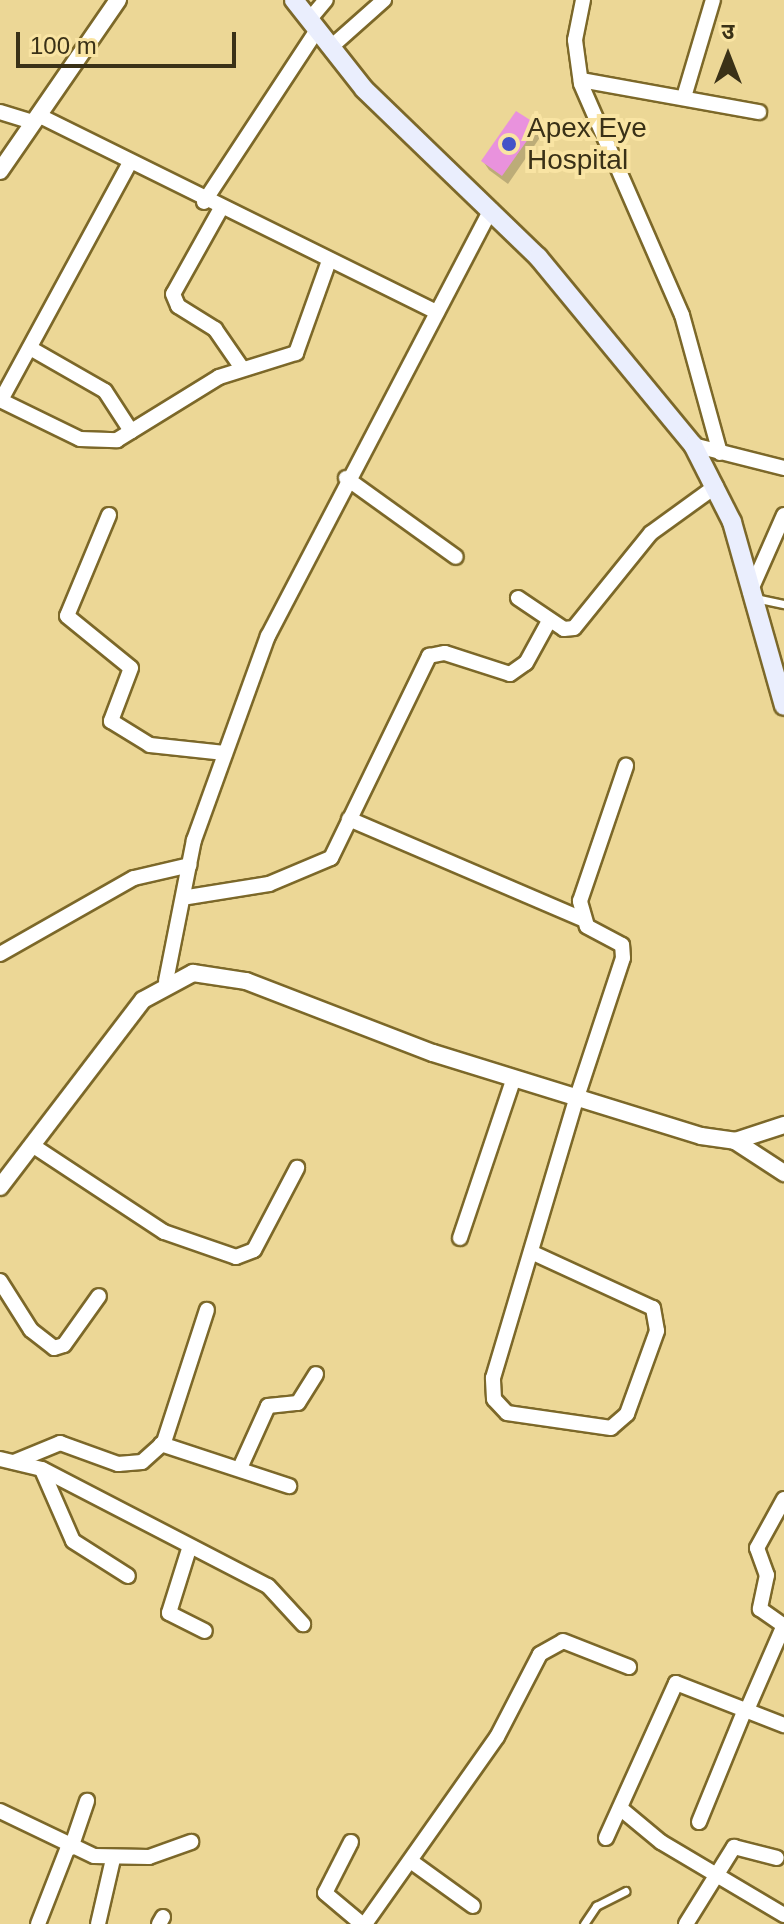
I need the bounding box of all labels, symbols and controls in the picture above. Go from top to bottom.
scale bar [20,16,240,66]
north arrow [688,16,768,96]
text: उ [722,19,734,44]
text: 100 m [30,32,97,59]
place label: Apex Eye Hospital [527,111,647,177]
marker: Apex Eye Hospital [498,133,520,155]

